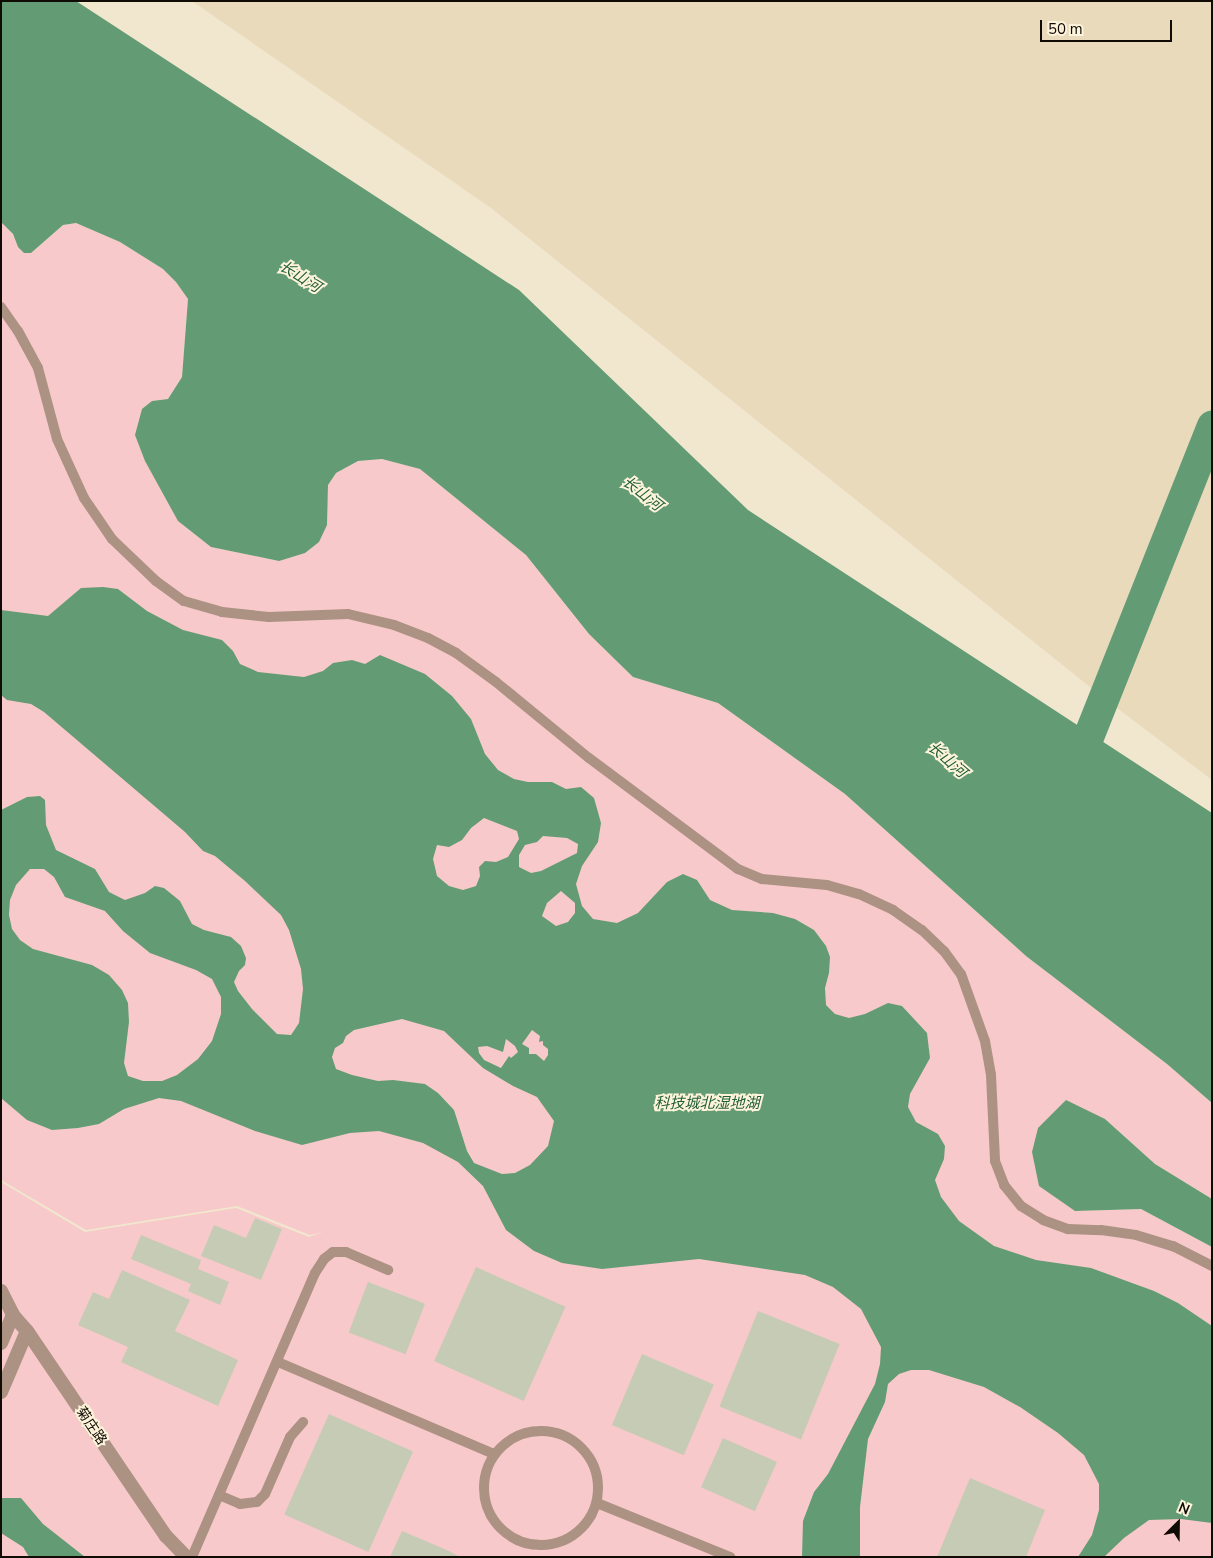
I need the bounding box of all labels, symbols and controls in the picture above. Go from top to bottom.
scale bar [1043,10,1176,42]
text: 50 m [1048,19,1083,39]
water label: 长山河 [276,257,324,297]
water label: 长山河 [619,473,665,515]
water label: 长山河 [924,738,970,782]
water label: 科技城北湿地湖 [655,1095,759,1113]
street label: 菊庄路 [72,1404,110,1448]
north arrow [1153,1498,1203,1548]
text: N [1176,1498,1193,1520]

